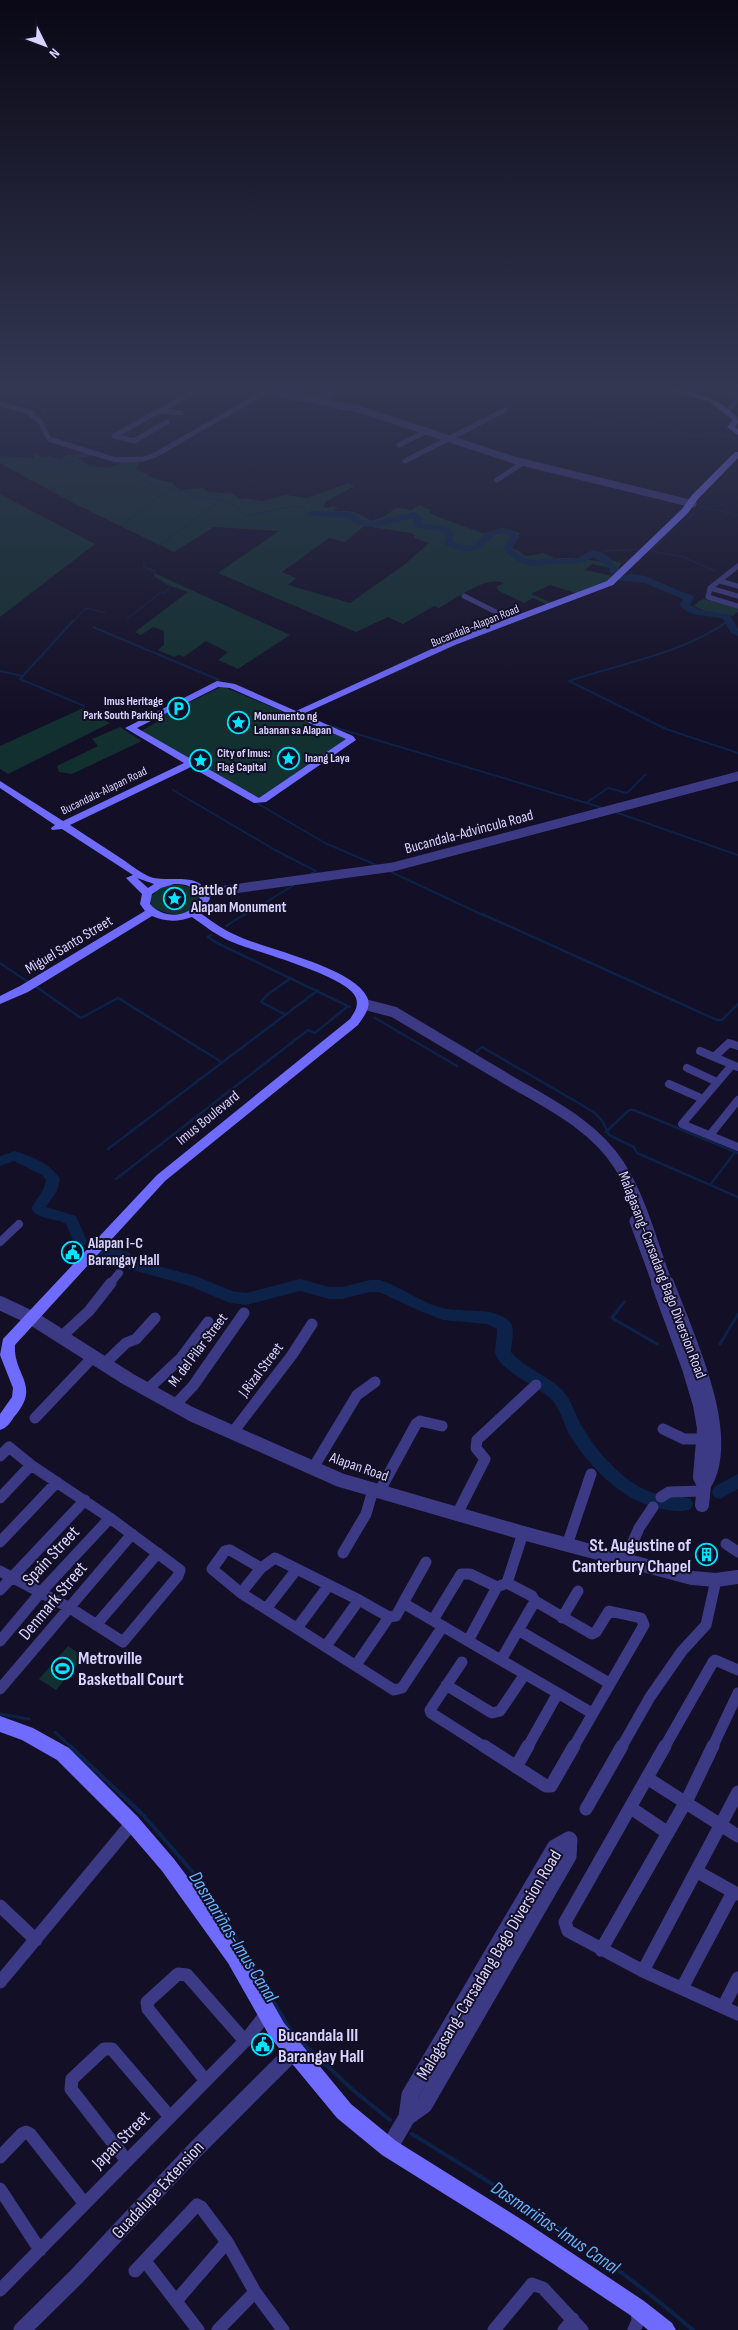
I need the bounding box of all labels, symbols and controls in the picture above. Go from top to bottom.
north arrow [20,20,70,70]
text: N [45,45,63,62]
street label: Bucandala-Alapan Road [429,601,521,651]
place label: Imus Heritage Park South Parking [83,694,163,723]
parking icon: Imus Heritage Park South Parking [167,696,191,720]
place label: Monumento ng Labanan sa Alapan [254,709,331,738]
place icon: Monumento ng Labanan sa Alapan [226,711,250,735]
place label: City of Imus: Flag Capital [217,746,271,775]
place icon: Inang Laya [277,746,301,770]
place icon: City of Imus: Flag Capital [189,748,213,772]
place label: Inang Laya [305,751,350,766]
street label: Bucandala-Alapan Road [58,764,150,818]
street label: Bucandala-Advincula Road [403,806,535,858]
place label: Battle of Alapan Monument [190,881,286,917]
place icon: Battle of Alapan Monument [163,887,187,911]
street label: Miguel Santo Street [22,911,117,979]
street label: Imus Boulevard [172,1087,244,1149]
street label: Malagasang-Carsadang Bago Diversion Road [614,1169,710,1381]
place label: Alapan I-C Barangay Hall [87,1234,160,1270]
public building icon: Alapan I-C Barangay Hall [60,1240,84,1264]
street label: M. del Pilar Street [164,1309,232,1391]
street label: J.Rizal Street [234,1339,288,1402]
street label: Alapan Road [326,1448,391,1486]
street label: Spain Street [18,1521,84,1590]
place label: St. Augustine of Canterbury Chapel [572,1535,691,1577]
building icon: St. Augustine of Canterbury Chapel [695,1543,719,1567]
street label: Denmark Street [14,1557,92,1644]
place label: Metroville Basketball Court [78,1648,184,1690]
sports icon: Metroville Basketball Court [50,1656,74,1680]
street label: Malagasang-Carsadang Bago Diversion Road [412,1846,566,2084]
water label: Dasmariñas-Imus Canal [184,1867,283,2007]
place label: Bucandala III Barangay Hall [278,2025,364,2067]
public building icon: Bucandala III Barangay Hall [250,2033,274,2057]
street label: Japan Street [87,2106,155,2174]
street label: Guadalupe Extension [107,2137,209,2243]
water label: Dasmariñas-Imus Canal [486,2177,624,2280]

